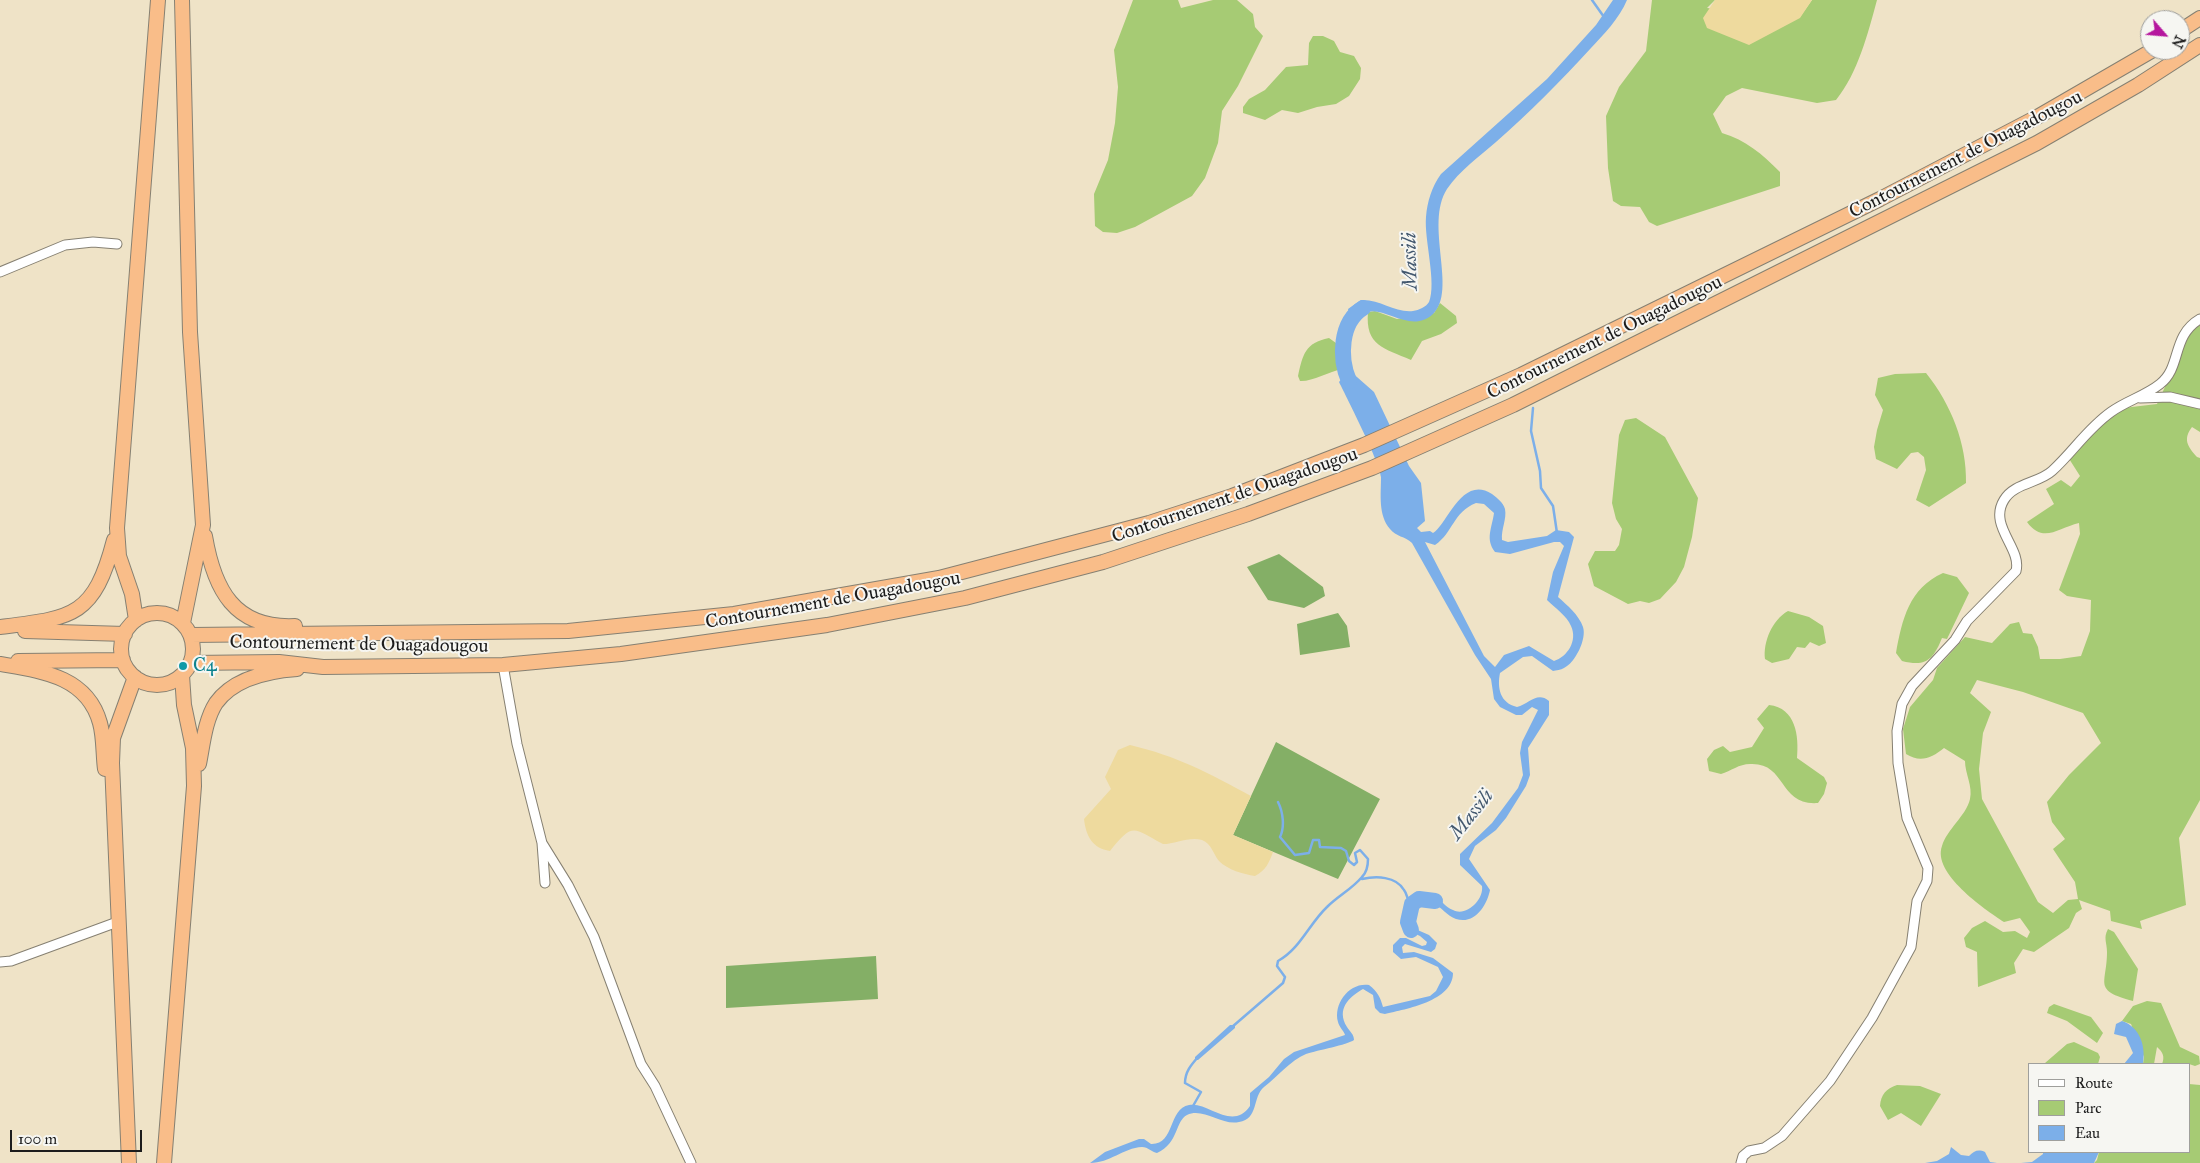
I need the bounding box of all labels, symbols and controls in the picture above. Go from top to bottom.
north arrow [2140,10,2190,60]
text: N [2168,32,2188,51]
street label: Contournement de Ouagadougou [1846,86,2086,224]
water label: Massili [1398,232,1424,290]
street label: Contournement de Ouagadougou [1484,271,1726,405]
street label: Contournement de Ouagadougou [1109,443,1361,549]
street label: Contournement de Ouagadougou [704,567,962,635]
street label: Contournement de Ouagadougou [229,631,489,659]
place label: C4 [193,655,217,677]
marker: C4 [177,660,189,672]
water label: Massili [1445,785,1499,845]
legend [2028,1063,2190,1153]
text: Route [2075,1074,2113,1092]
text: Parc [2075,1099,2102,1117]
scale bar [12,1120,145,1152]
text: Eau [2075,1124,2100,1142]
text: 100 m [18,1130,57,1148]

